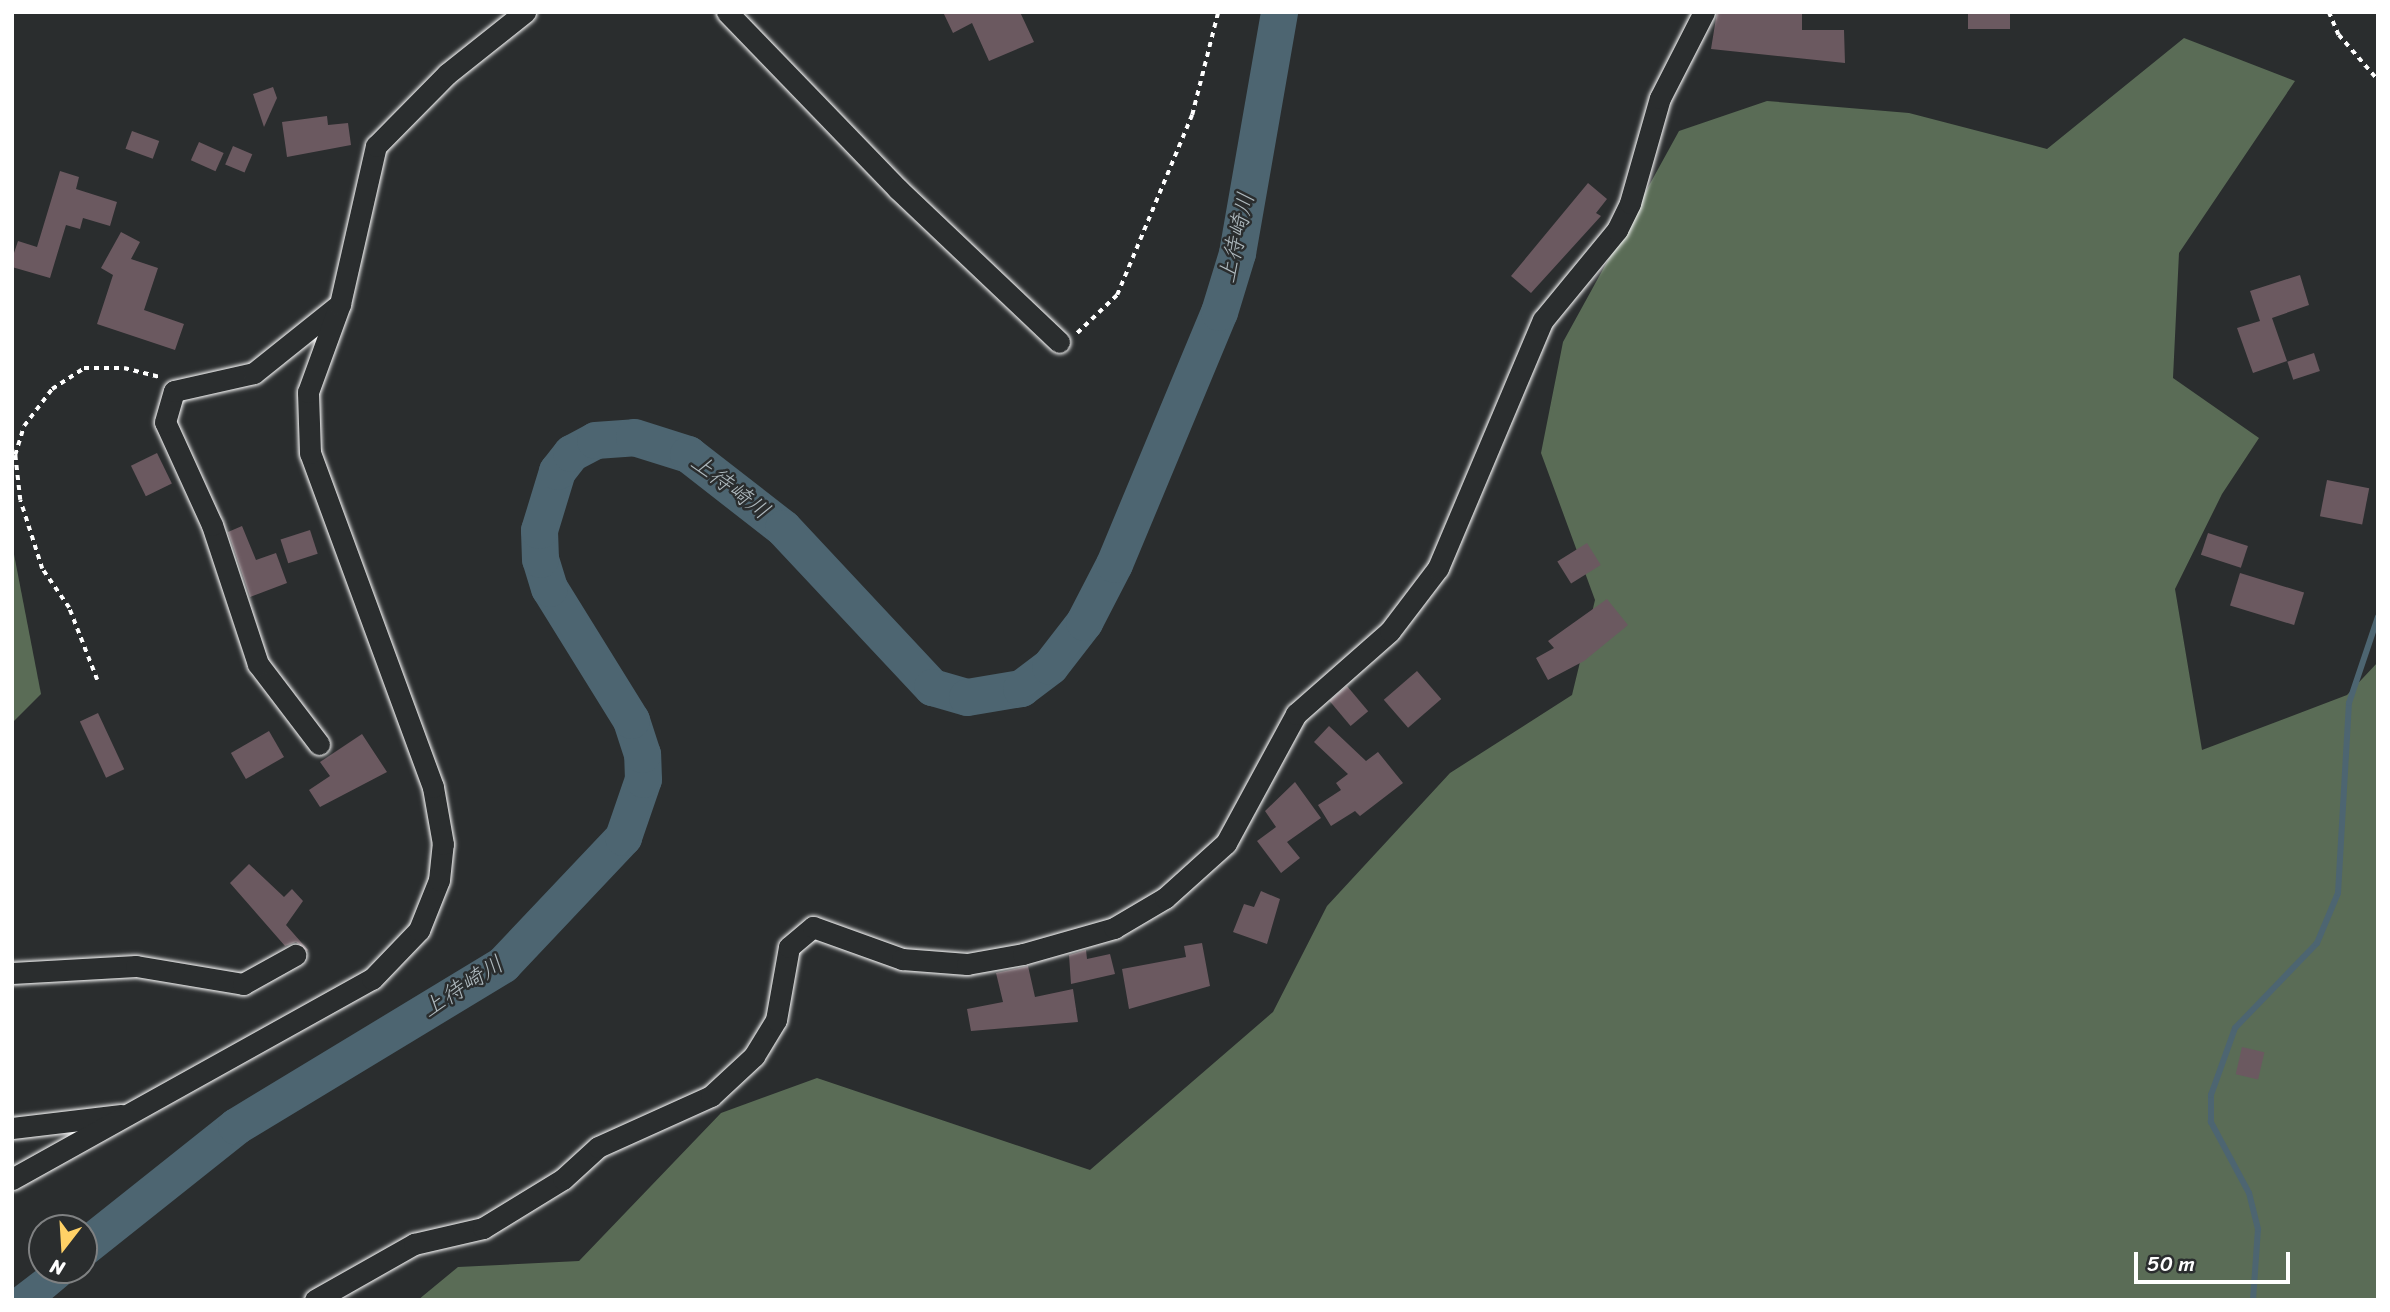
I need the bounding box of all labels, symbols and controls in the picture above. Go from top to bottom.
water label: 上待崎川 [1213,190,1261,286]
water label: 上待崎川 [685,448,775,526]
water label: 上待崎川 [417,950,509,1024]
north arrow [28,1214,98,1284]
scale bar [2138,1238,2294,1282]
text: 50 m [2147,1245,2195,1283]
text: N [46,1250,68,1285]

